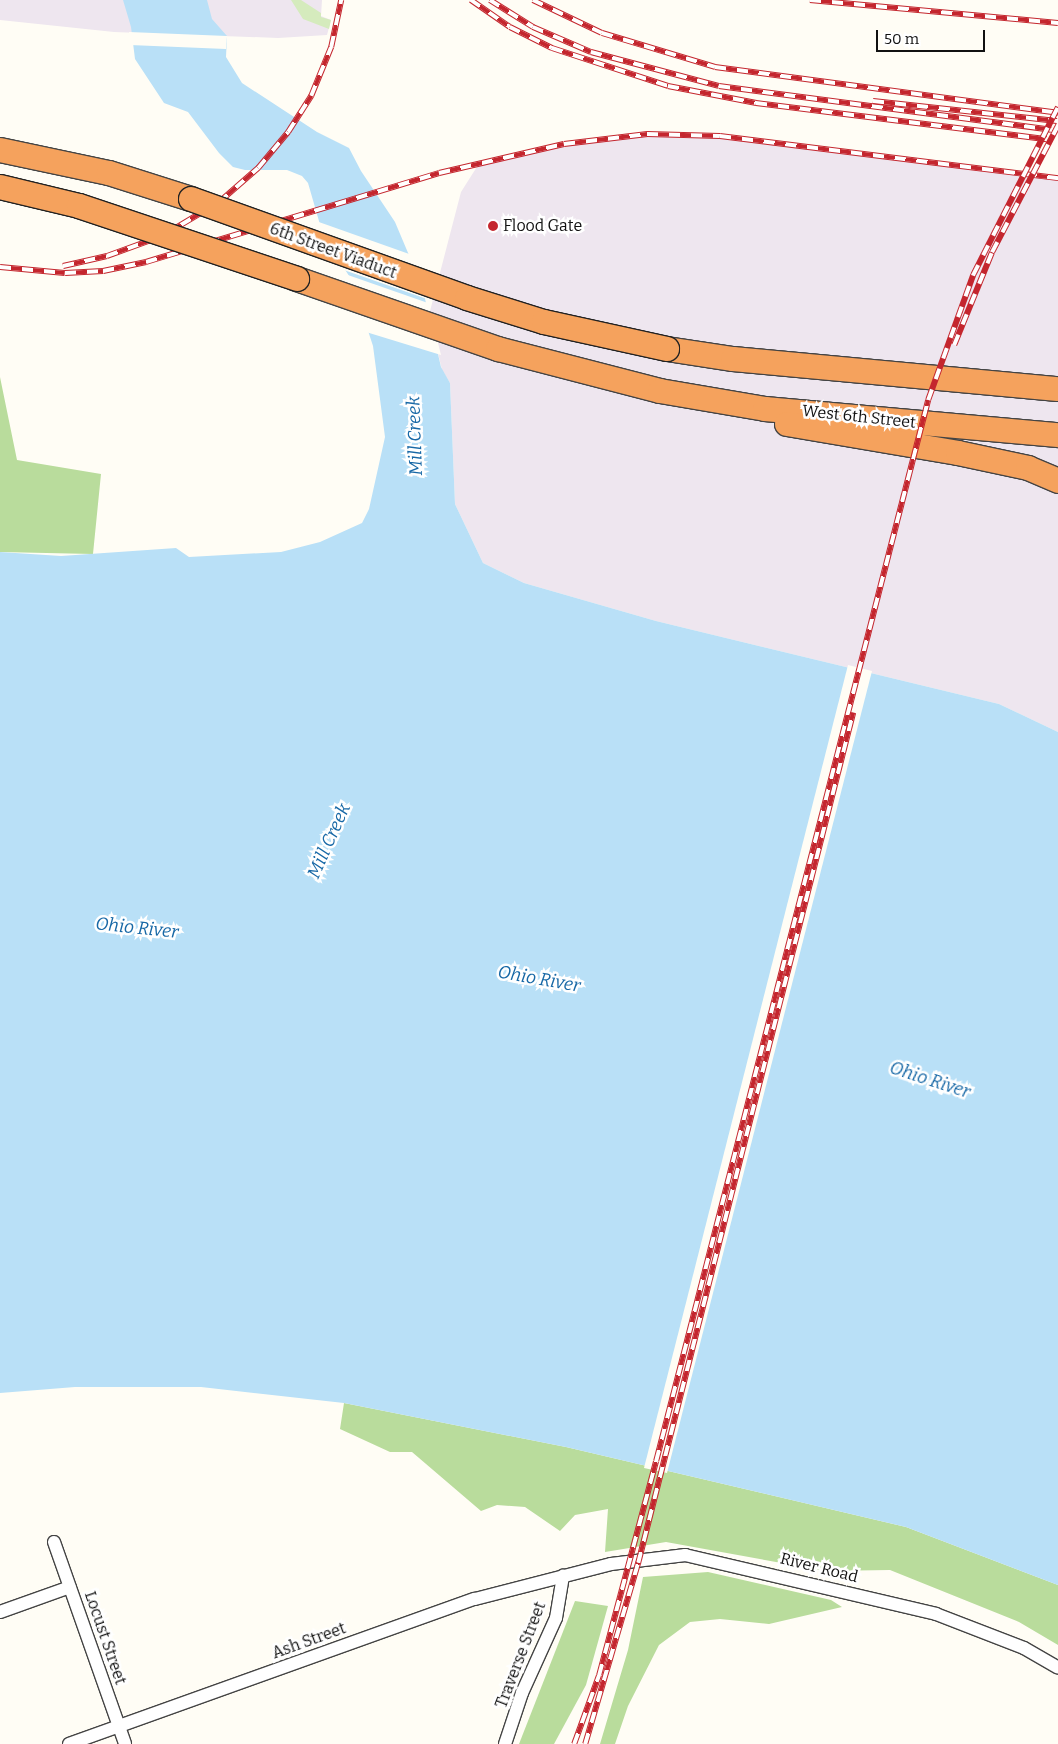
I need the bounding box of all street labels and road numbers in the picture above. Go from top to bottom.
street label: 6th Street Viaduct [267,219,399,283]
street label: West 6th Street [801,401,917,433]
street label: River Road [778,1549,860,1587]
street label: Locust Street [80,1589,130,1687]
street label: Traverse Street [492,1599,550,1711]
street label: Ash Street [270,1619,348,1663]

